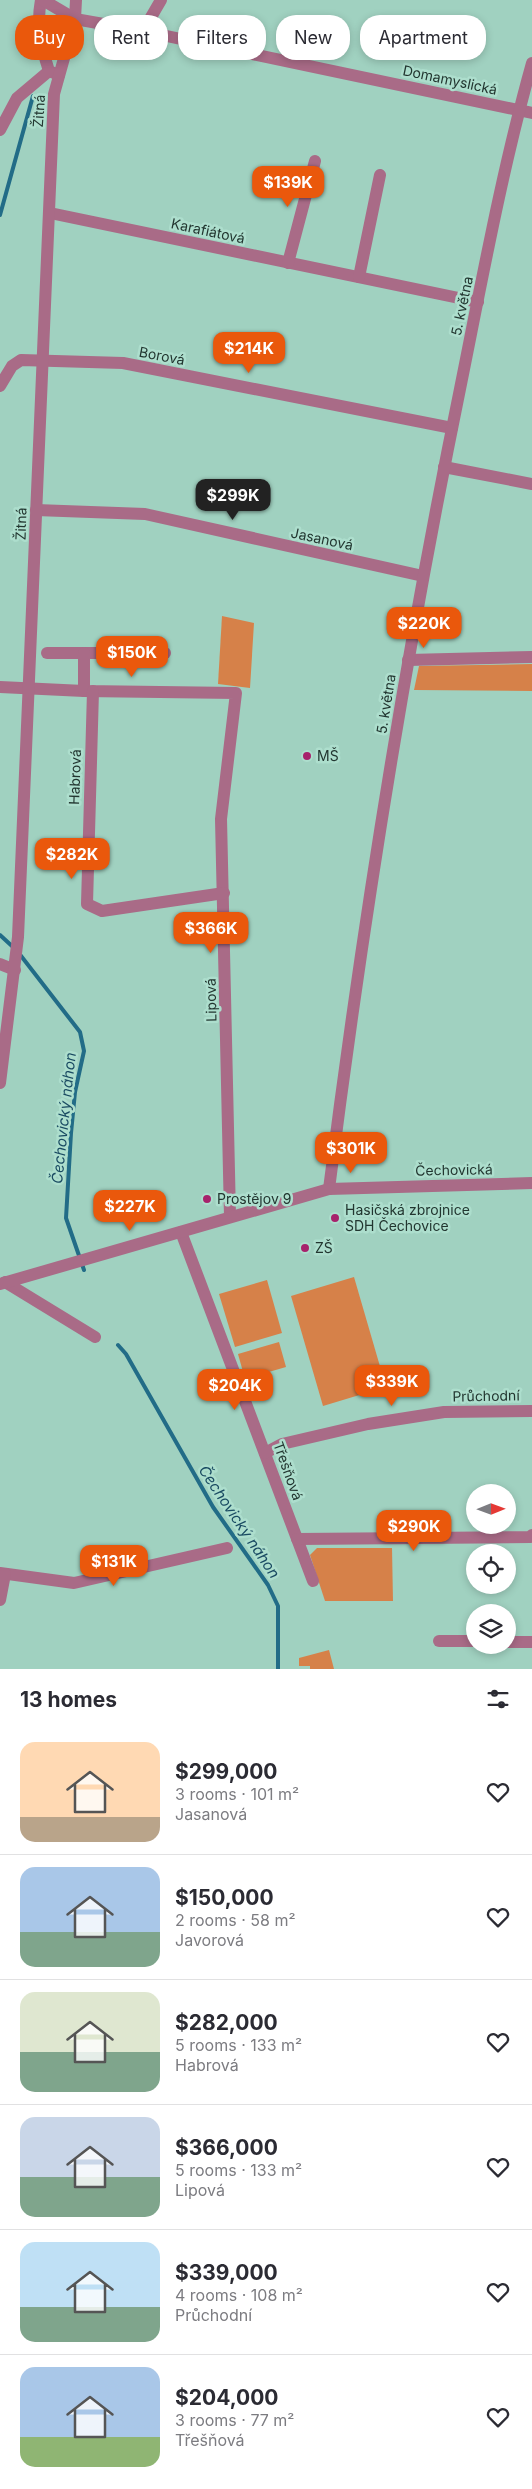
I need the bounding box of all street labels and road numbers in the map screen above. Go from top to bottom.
street label: Domamyslická [401,61,499,98]
street label: Žitná [29,94,48,128]
street label: Karafiátová [170,214,247,247]
street label: 5. května [447,275,476,337]
street label: Borová [138,343,186,368]
street label: Žitná [11,507,30,541]
street label: Jasanová [289,524,355,553]
street label: 5. května [372,673,399,735]
street label: Habrová [65,749,84,805]
street label: Lipová [202,978,219,1022]
street label: Čechovická [415,1160,493,1179]
street label: Průchodní [452,1386,520,1405]
street label: Třešňová [270,1439,307,1502]

